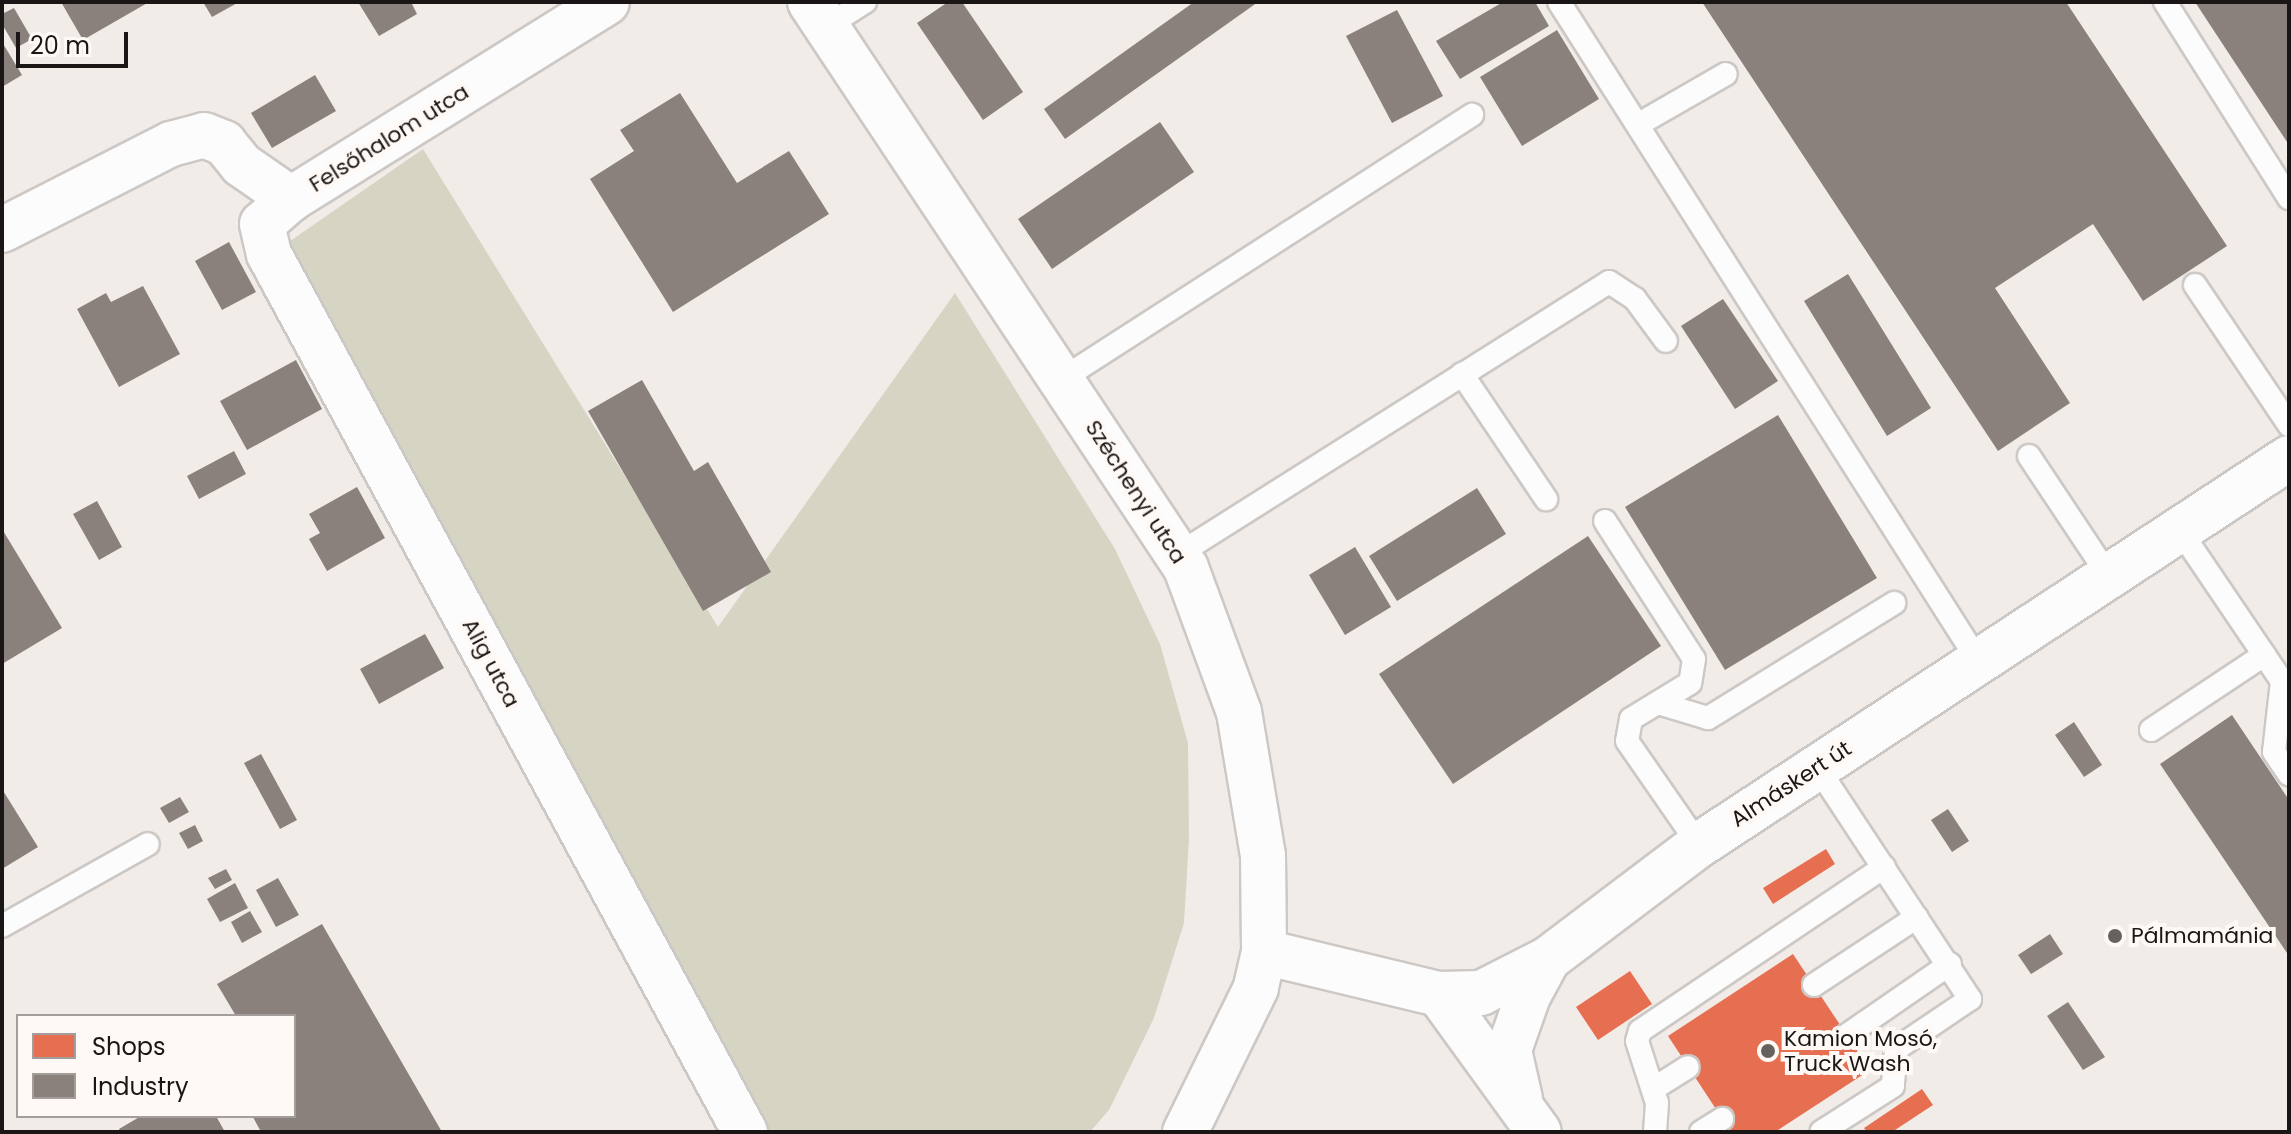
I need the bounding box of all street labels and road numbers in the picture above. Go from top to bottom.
street label: Felsőhalom utca [304,78,474,198]
street label: Széchenyi utca [1080,415,1192,569]
street label: Alig utca [457,614,525,712]
street label: Almáskert út [1726,735,1856,833]

